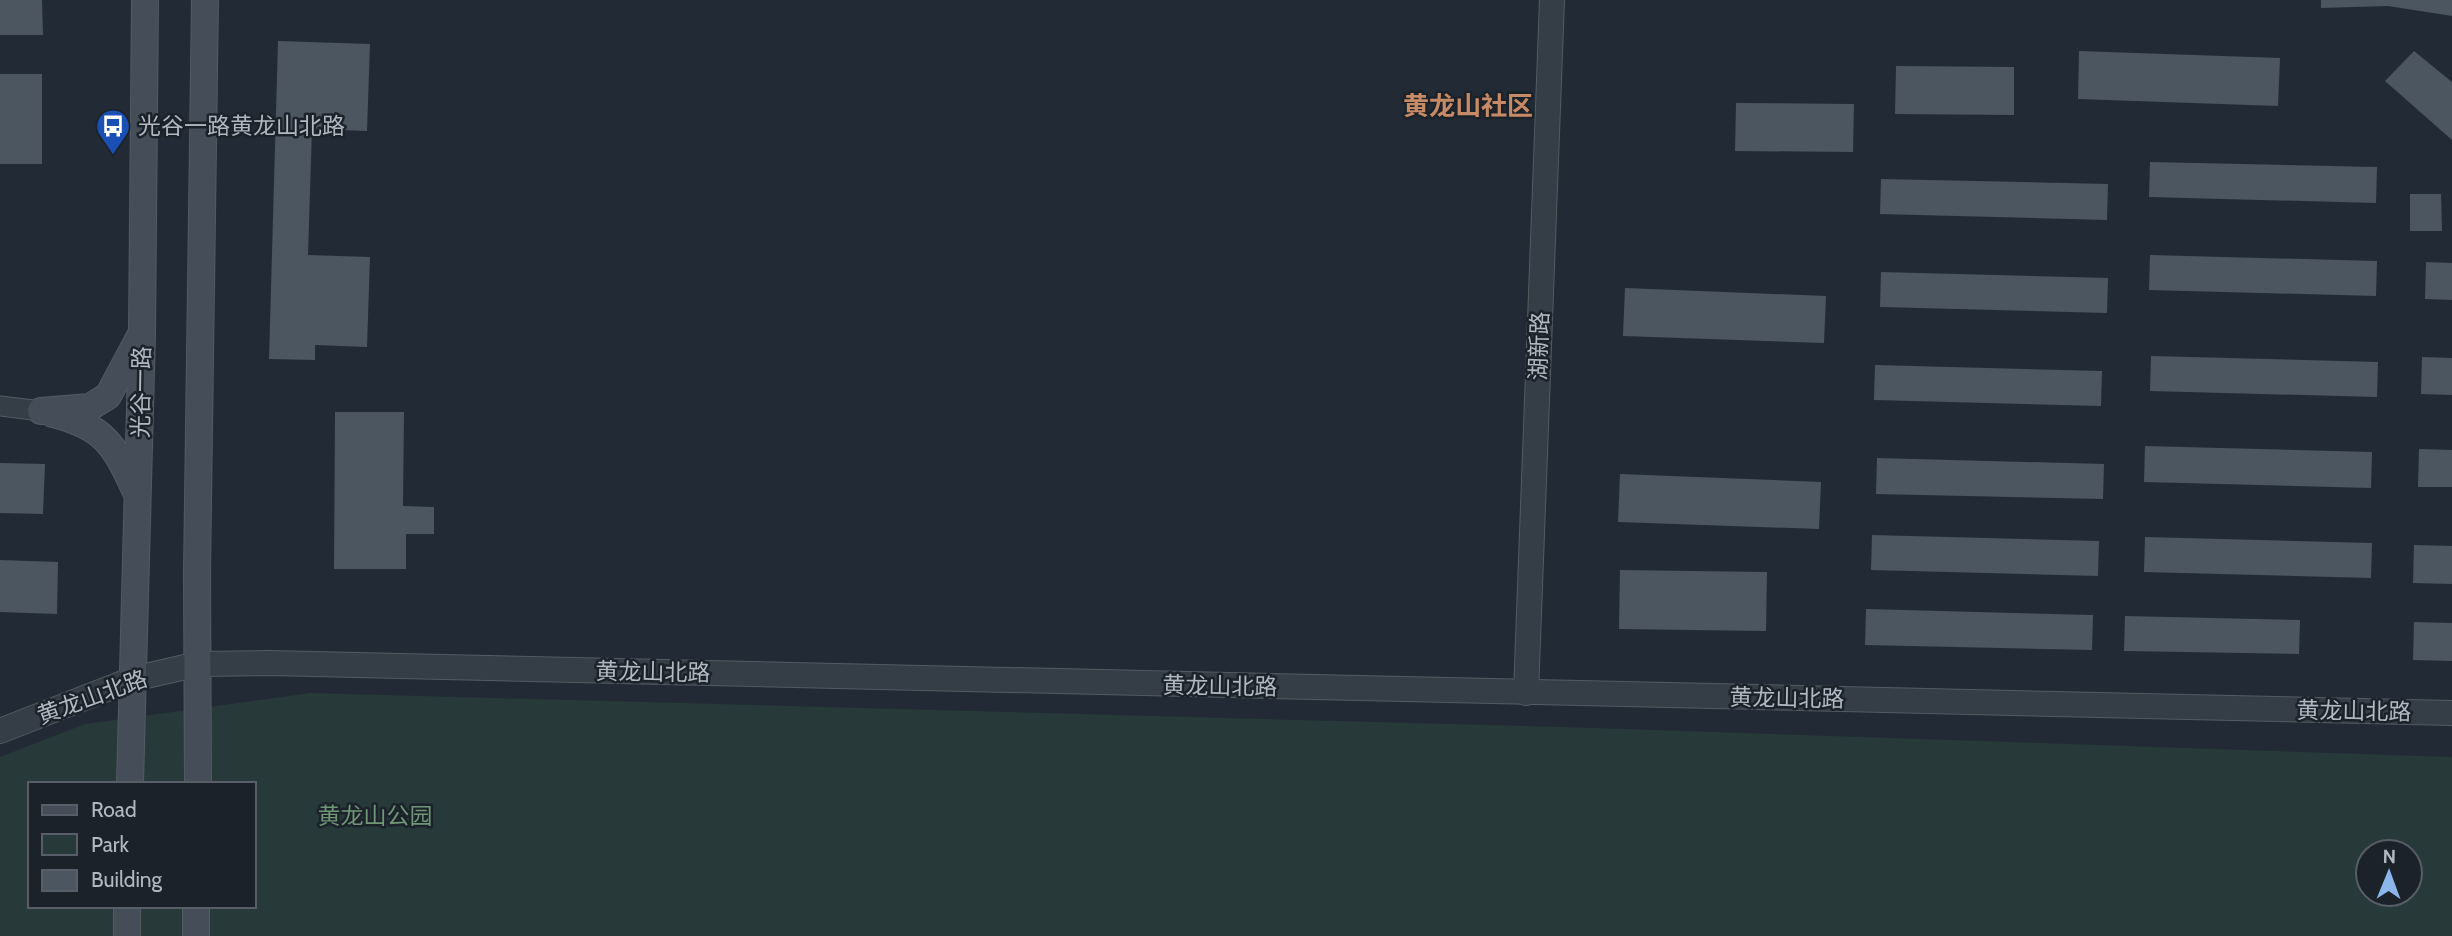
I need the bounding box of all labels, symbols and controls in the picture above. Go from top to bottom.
district label: 黄龙山社区 [1403,90,1533,122]
bus stop icon: 光谷一路黄龙山北路 [94,107,132,156]
place label: 光谷一路黄龙山北路 [138,112,345,140]
street label: 湖新路 [1524,311,1554,381]
street label: 光谷一路 [126,346,156,438]
street label: 黄龙山北路 [595,657,711,687]
street label: 黄龙山北路 [33,664,151,730]
street label: 黄龙山北路 [1162,671,1278,701]
street label: 黄龙山北路 [1729,683,1845,713]
street label: 黄龙山北路 [2296,696,2412,726]
legend [28,782,256,908]
text: Road [91,797,137,822]
park label: 黄龙山公园 [318,802,433,830]
text: Park [91,832,129,857]
north arrow [2354,838,2424,908]
text: N [2382,845,2396,868]
text: Building [91,867,163,892]

